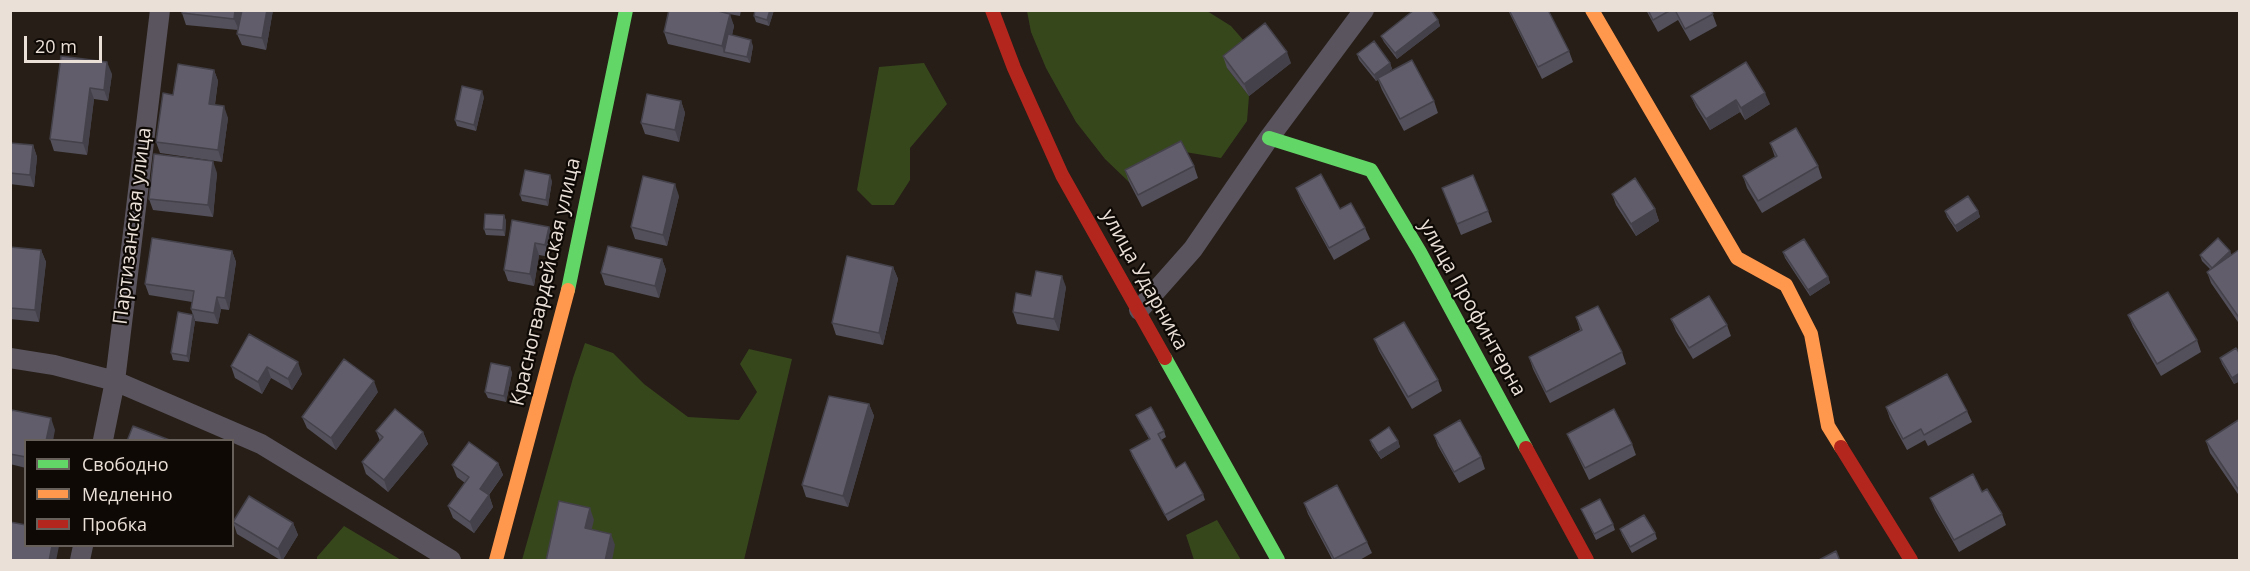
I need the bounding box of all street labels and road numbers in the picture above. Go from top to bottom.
street label: Партизанская улица [109,126,157,326]
street label: Красногвардейская улица [506,156,586,408]
street label: улица Ударника [1095,206,1193,354]
street label: улица Профинтерна [1413,216,1531,400]

